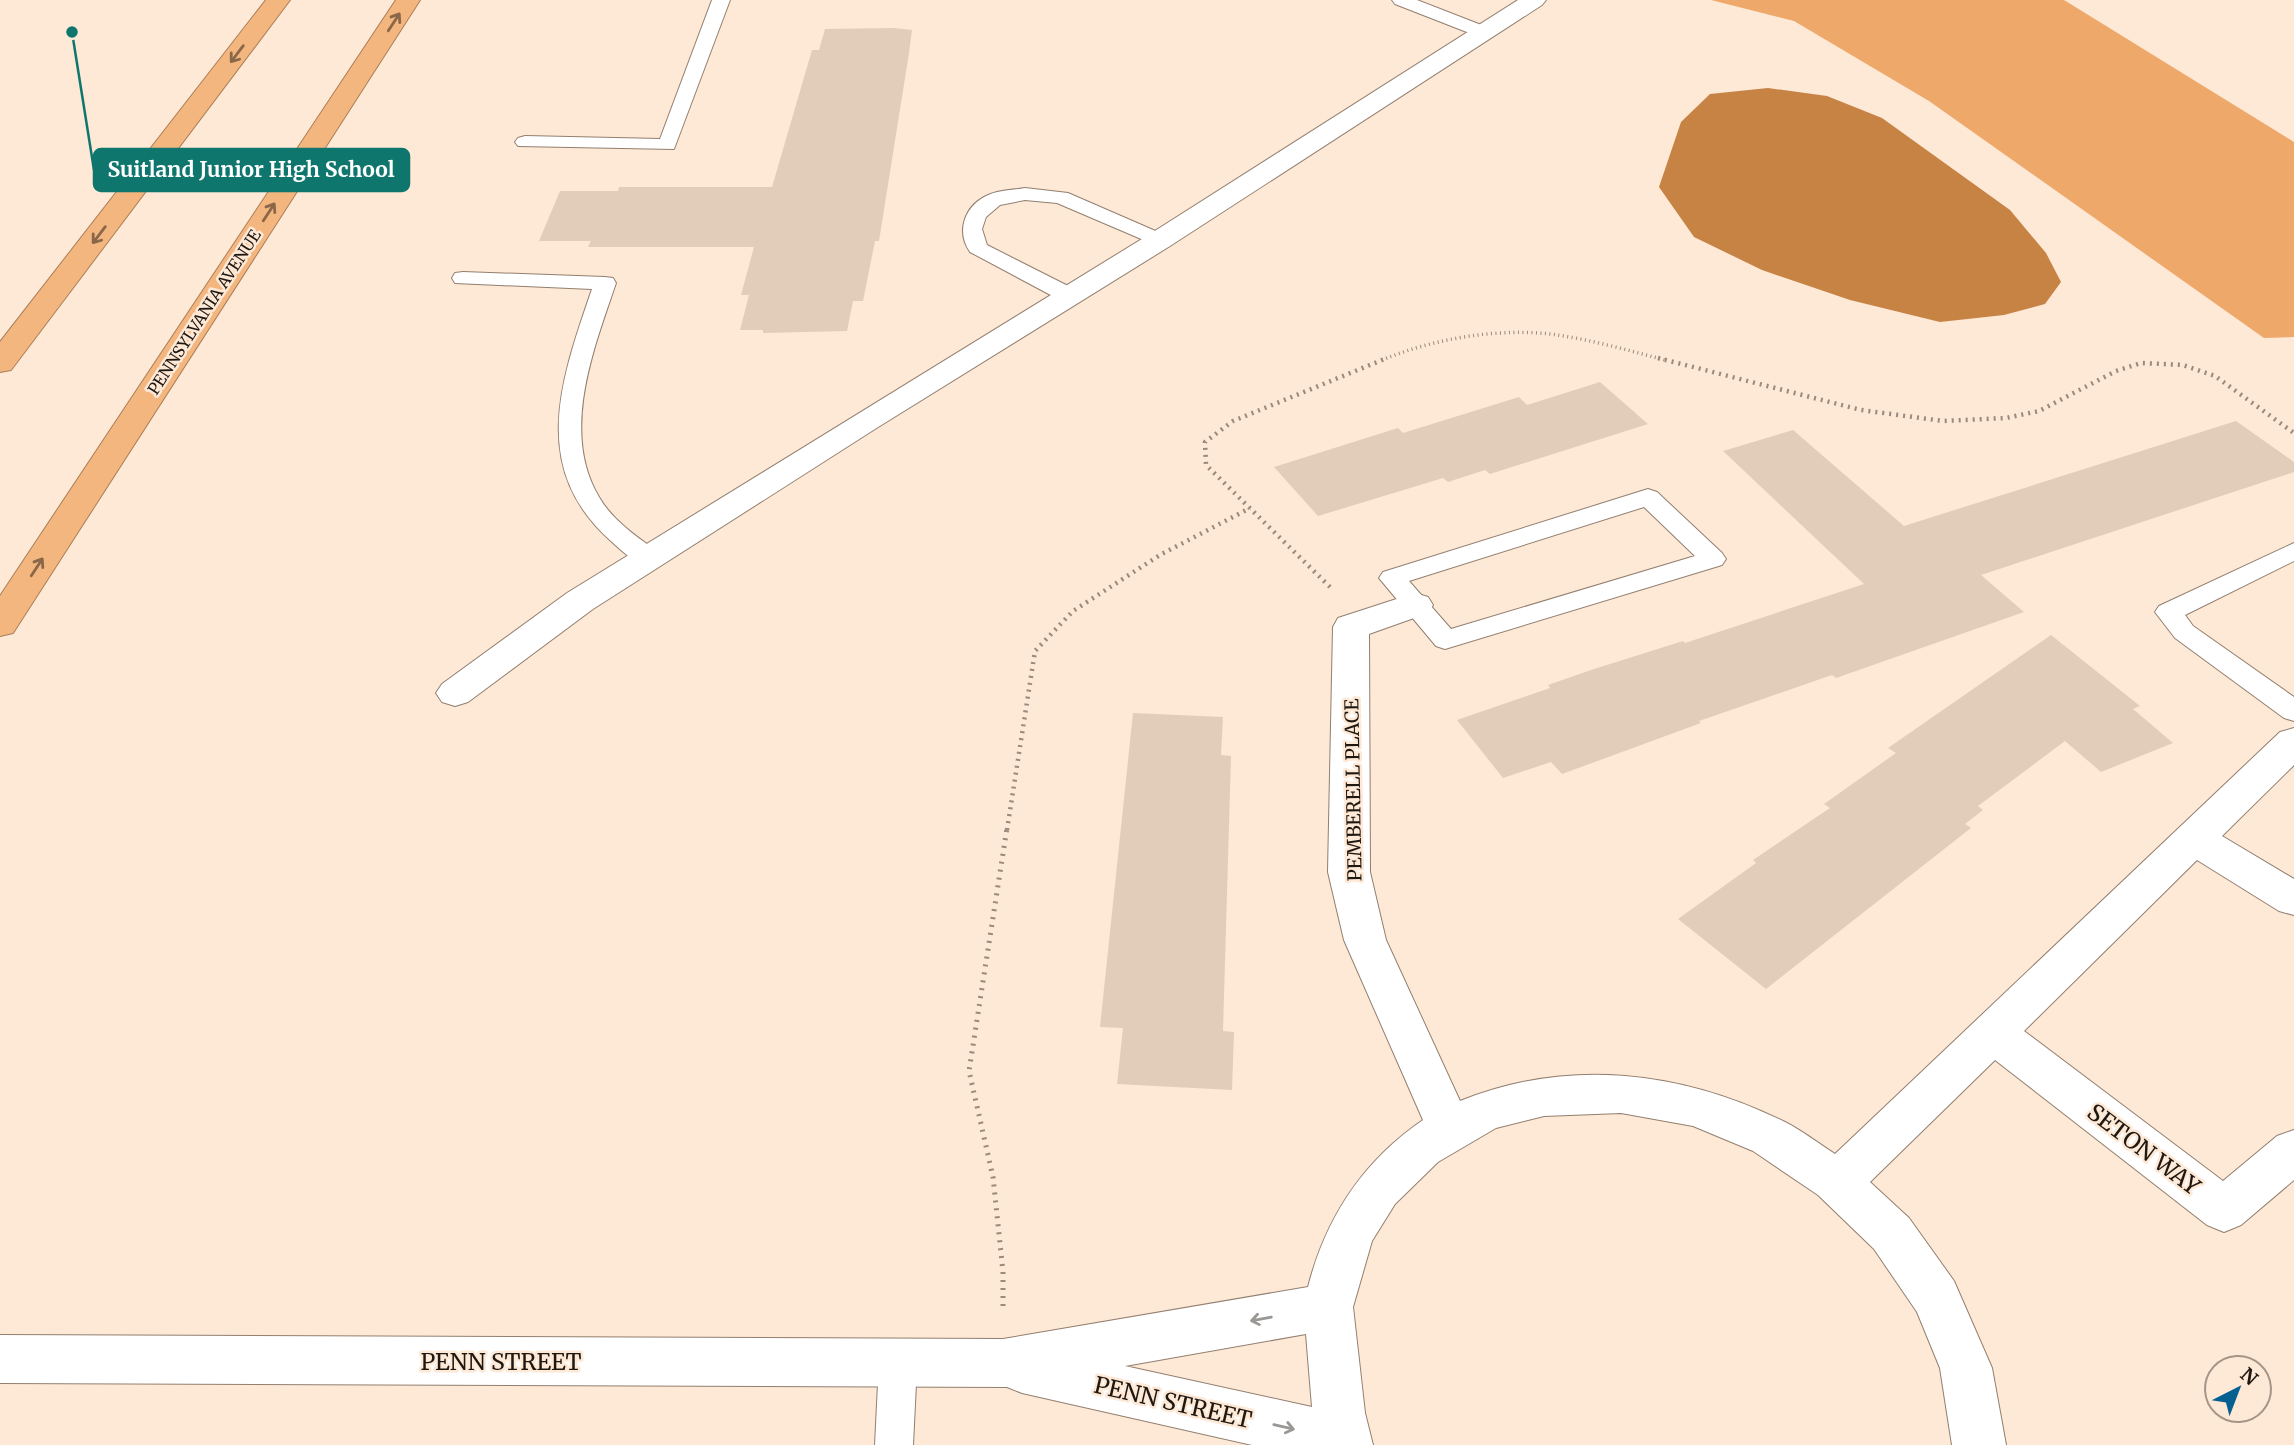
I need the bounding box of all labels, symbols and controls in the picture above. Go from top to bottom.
one-way arrow [387,13,401,32]
one-way arrow [229,44,244,63]
callout: Suitland Junior High School [94,149,409,191]
text: Suitland Junior High School [107,156,395,183]
one-way arrow [263,203,277,223]
one-way arrow [91,225,106,244]
street label: PENNSYLVANIA AVENUE [143,225,265,398]
one-way arrow [31,557,45,577]
street label: PEMBERELL PLACE [1339,698,1367,882]
street label: SETON WAY [2082,1097,2207,1202]
one-way arrow [1250,1313,1273,1326]
street label: PENN STREET [421,1347,581,1376]
north arrow [2203,1354,2273,1424]
text: N [2236,1362,2263,1390]
street label: PENN STREET [1091,1370,1255,1434]
one-way arrow [1273,1421,1295,1434]

